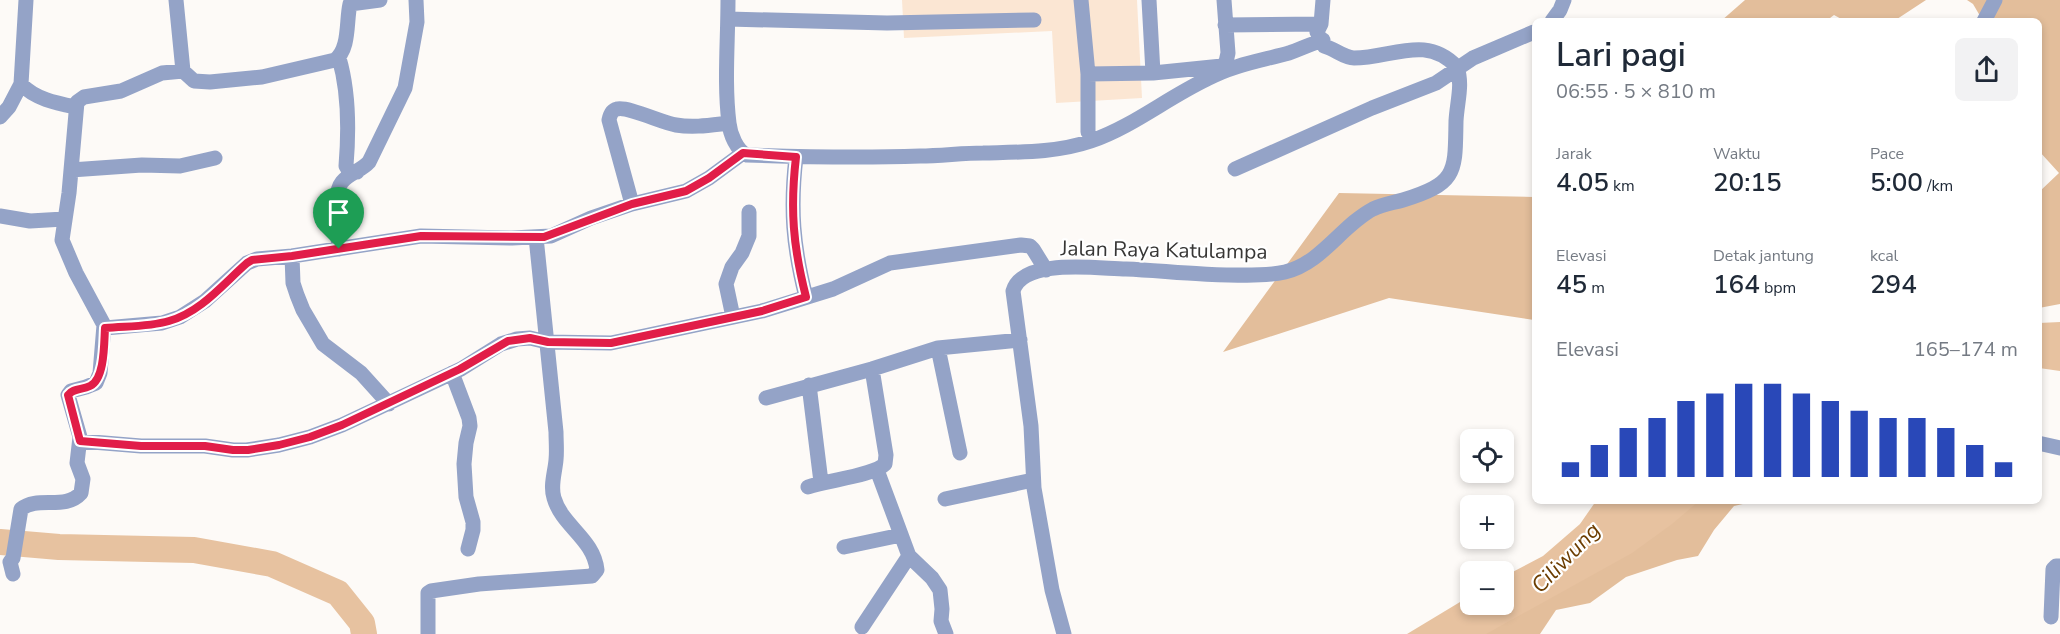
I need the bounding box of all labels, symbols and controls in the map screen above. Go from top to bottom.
text: Lari pagi [1556,33,1686,78]
button: share [1955,38,2018,101]
text: 06:55 · 5 × 810 m [1556,78,1716,105]
text: Jarak [1556,143,1592,165]
text: Waktu [1713,143,1761,165]
text: Pace [1870,143,1904,165]
text: 4.05 [1556,165,1609,200]
text: 20:15 [1713,165,1782,200]
text: 5:00 [1870,165,1923,200]
text: km [1609,175,1635,197]
text: /km [1923,175,1953,197]
pin [313,187,364,249]
icon: arrive [322,196,355,229]
street label: Jalan Raya Katulampa [1059,234,1268,266]
text: Elevasi [1556,245,1606,267]
text: Detak jantung [1713,245,1814,267]
text: kcal [1870,245,1898,267]
text: 45 [1556,267,1587,302]
text: 164 [1713,267,1760,302]
text: 294 [1870,267,1917,302]
text: m [1587,277,1605,299]
text: bpm [1760,277,1796,299]
text: Elevasi [1556,336,1619,363]
text: 165–174 m [1914,336,2018,363]
map controls [1460,429,1514,615]
button: locate [1460,429,1514,483]
button: + [1460,495,1514,549]
water label: Ciliwung [1525,516,1607,600]
button: − [1460,561,1514,615]

